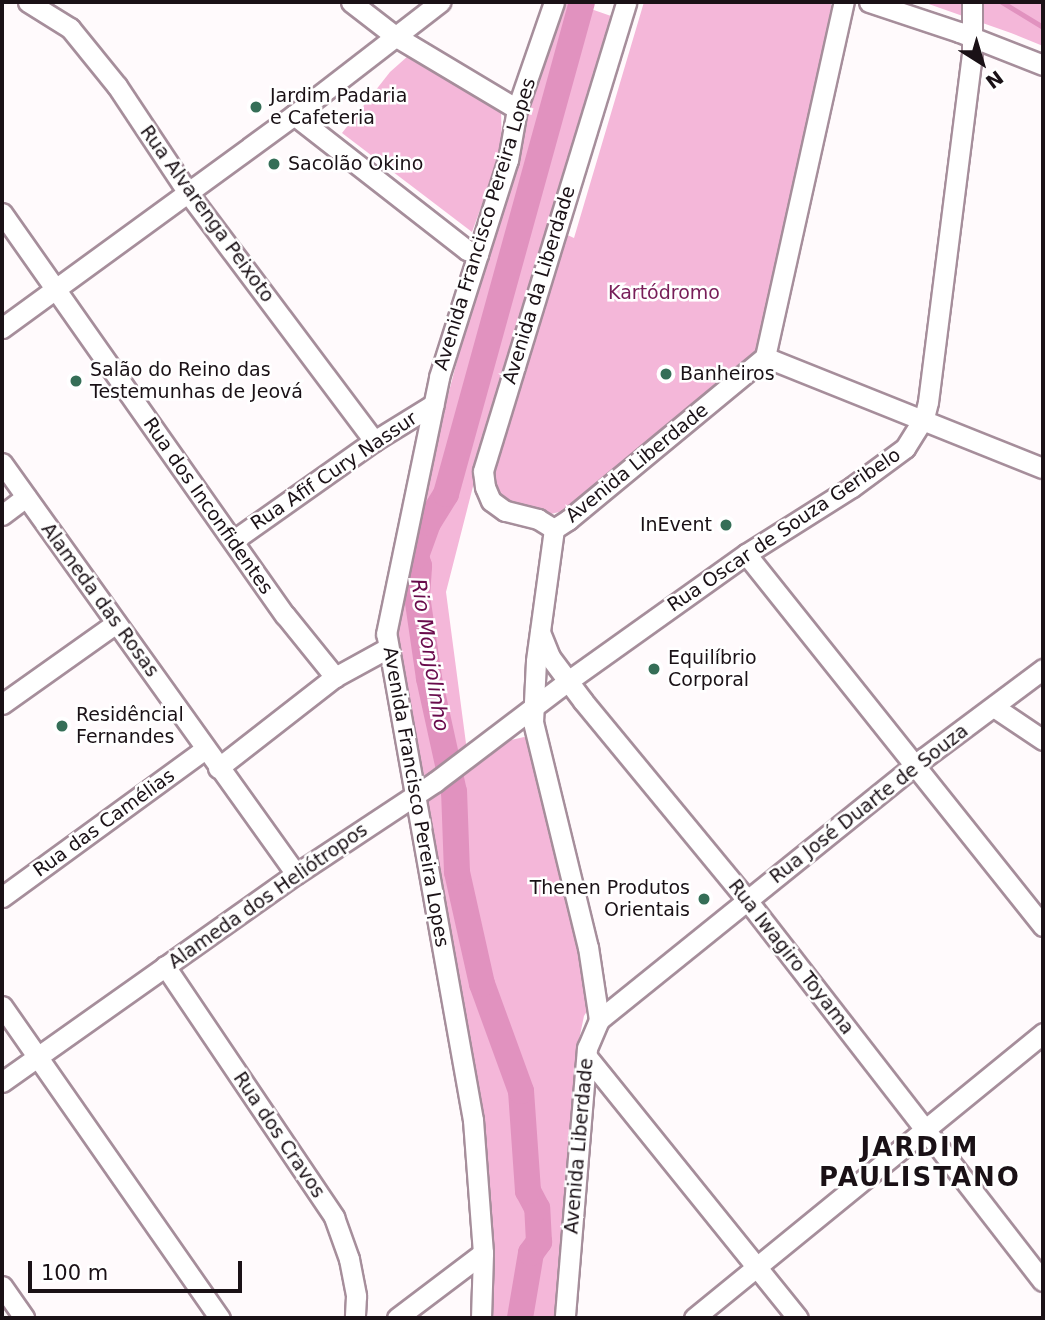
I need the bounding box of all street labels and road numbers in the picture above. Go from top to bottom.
street label: Avenida Francisco Pereira Lopes [430,75,540,373]
street label: Rua Alvarenga Peixoto [135,121,279,307]
street label: Avenida da Liberdade [498,183,580,387]
street label: Avenida Liberdade [561,399,713,527]
street label: Rua Afif Cury Nassur [247,407,421,535]
street label: Rua dos Inconfidentes [138,413,278,599]
street label: Rua Oscar de Souza Geribelo [663,443,905,617]
street label: Alameda das Rosas [36,518,164,682]
street label: Avenida Francisco Pereira Lopes [378,645,454,949]
street label: Rua José Duarte de Souza [765,719,973,889]
street label: Rua das Camélias [29,764,179,882]
street label: Alameda dos Heliótropos [164,818,372,974]
street label: Rua Iwagiro Toyama [723,875,859,1039]
street label: Avenida Liberdade [560,1057,598,1235]
street label: Rua dos Cravos [228,1068,330,1202]

